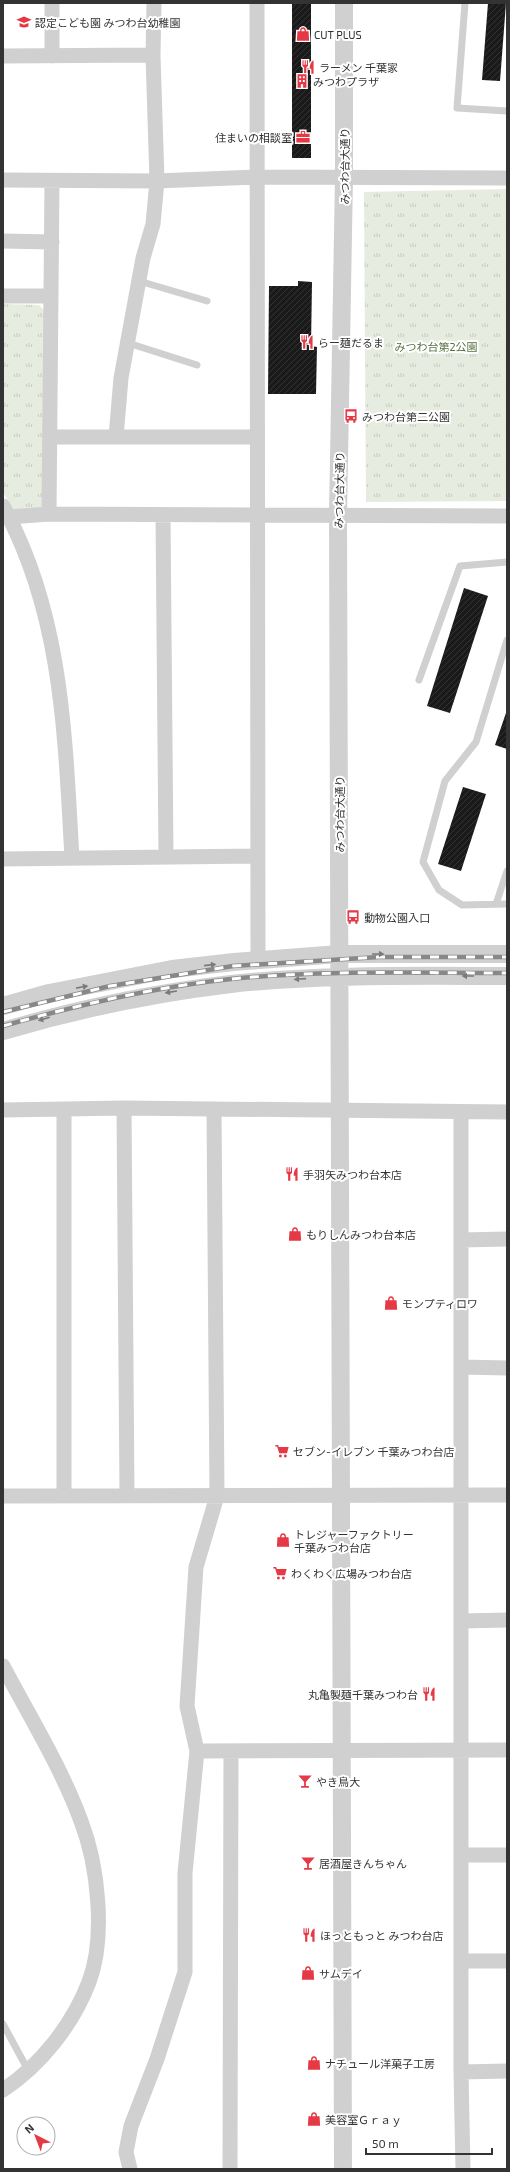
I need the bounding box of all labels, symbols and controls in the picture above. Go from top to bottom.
school or university icon: 認定こども園 みつわ台幼稚園 [16,14,32,30]
place label: 認定こども園 みつわ台幼稚園 [35,16,180,29]
shop icon: CUT PLUS [295,26,311,42]
place label: CUT PLUS [314,28,362,41]
restaurant icon: ラーメン 千葉家 [300,59,316,75]
place label: ラーメン 千葉家 [319,61,398,74]
building icon: みつわプラザ [294,73,310,89]
place label: みつわプラザ [313,75,379,88]
street label: みつわ台大通り [338,128,351,205]
office icon: 住まいの相談室 [295,129,311,145]
place label: 住まいの相談室 [215,131,292,144]
restaurant icon: らー麺だるま [299,334,315,350]
place label: らー麺だるま [318,336,384,349]
park label: みつわ台第2公園 [394,340,478,353]
bus stop icon: みつわ台第二公園 [343,408,359,424]
place label: みつわ台第二公園 [362,410,450,423]
street label: みつわ台大通り [332,451,346,529]
street label: みつわ台大通り [333,776,346,853]
bus stop icon: 動物公園入口 [345,909,361,925]
place label: 動物公園入口 [364,911,430,924]
one-way arrow [372,951,385,957]
one-way arrow [204,961,216,968]
one-way arrow [461,973,474,979]
one-way arrow [294,976,306,983]
one-way arrow [75,983,88,989]
one-way arrow [165,989,177,995]
one-way arrow [38,1016,50,1022]
restaurant icon: 手羽矢みつわ台本店 [284,1166,300,1182]
place label: 手羽矢みつわ台本店 [303,1168,402,1181]
shop icon: もりしんみつわ台本店 [287,1226,303,1242]
place label: もりしんみつわ台本店 [306,1228,416,1241]
shop icon: モンプティロワ [383,1295,399,1311]
place label: モンプティロワ [402,1297,478,1310]
supermarket icon: セブン-イレブン 千葉みつわ台店 [274,1443,290,1459]
place label: セブン-イレブン 千葉みつわ台店 [293,1445,454,1458]
place label: トレジャーファクトリー 千葉みつわ台店 [294,1528,414,1554]
shop icon: トレジャーファクトリー 千葉みつわ台店 [275,1532,291,1548]
supermarket icon: わくわく広場みつわ台店 [272,1565,288,1581]
place label: わくわく広場みつわ台店 [291,1567,412,1580]
restaurant icon: 丸亀製麺千葉みつわ台 [421,1686,437,1702]
place label: 丸亀製麺千葉みつわ台 [308,1688,418,1701]
bar icon: やき鳥大 [297,1773,313,1789]
place label: やき鳥大 [316,1775,360,1788]
bar icon: 居酒屋きんちゃん [300,1855,316,1871]
place label: 居酒屋きんちゃん [319,1857,407,1870]
restaurant icon: ほっともっと みつわ台店 [301,1927,317,1943]
place label: ほっともっと みつわ台店 [320,1929,443,1942]
shop icon: サムデイ [300,1965,316,1981]
place label: サムデイ [319,1967,363,1980]
shop icon: ナチュール洋菓子工房 [306,2055,322,2071]
place label: ナチュール洋菓子工房 [325,2057,435,2070]
shop icon: 美容室Ｇｒａｙ [306,2111,322,2127]
place label: 美容室Ｇｒａｙ [325,2113,402,2127]
north arrow [16,2116,56,2156]
text: N [22,2121,36,2136]
scale bar [366,2130,492,2156]
text: 50 m [372,2136,399,2150]

